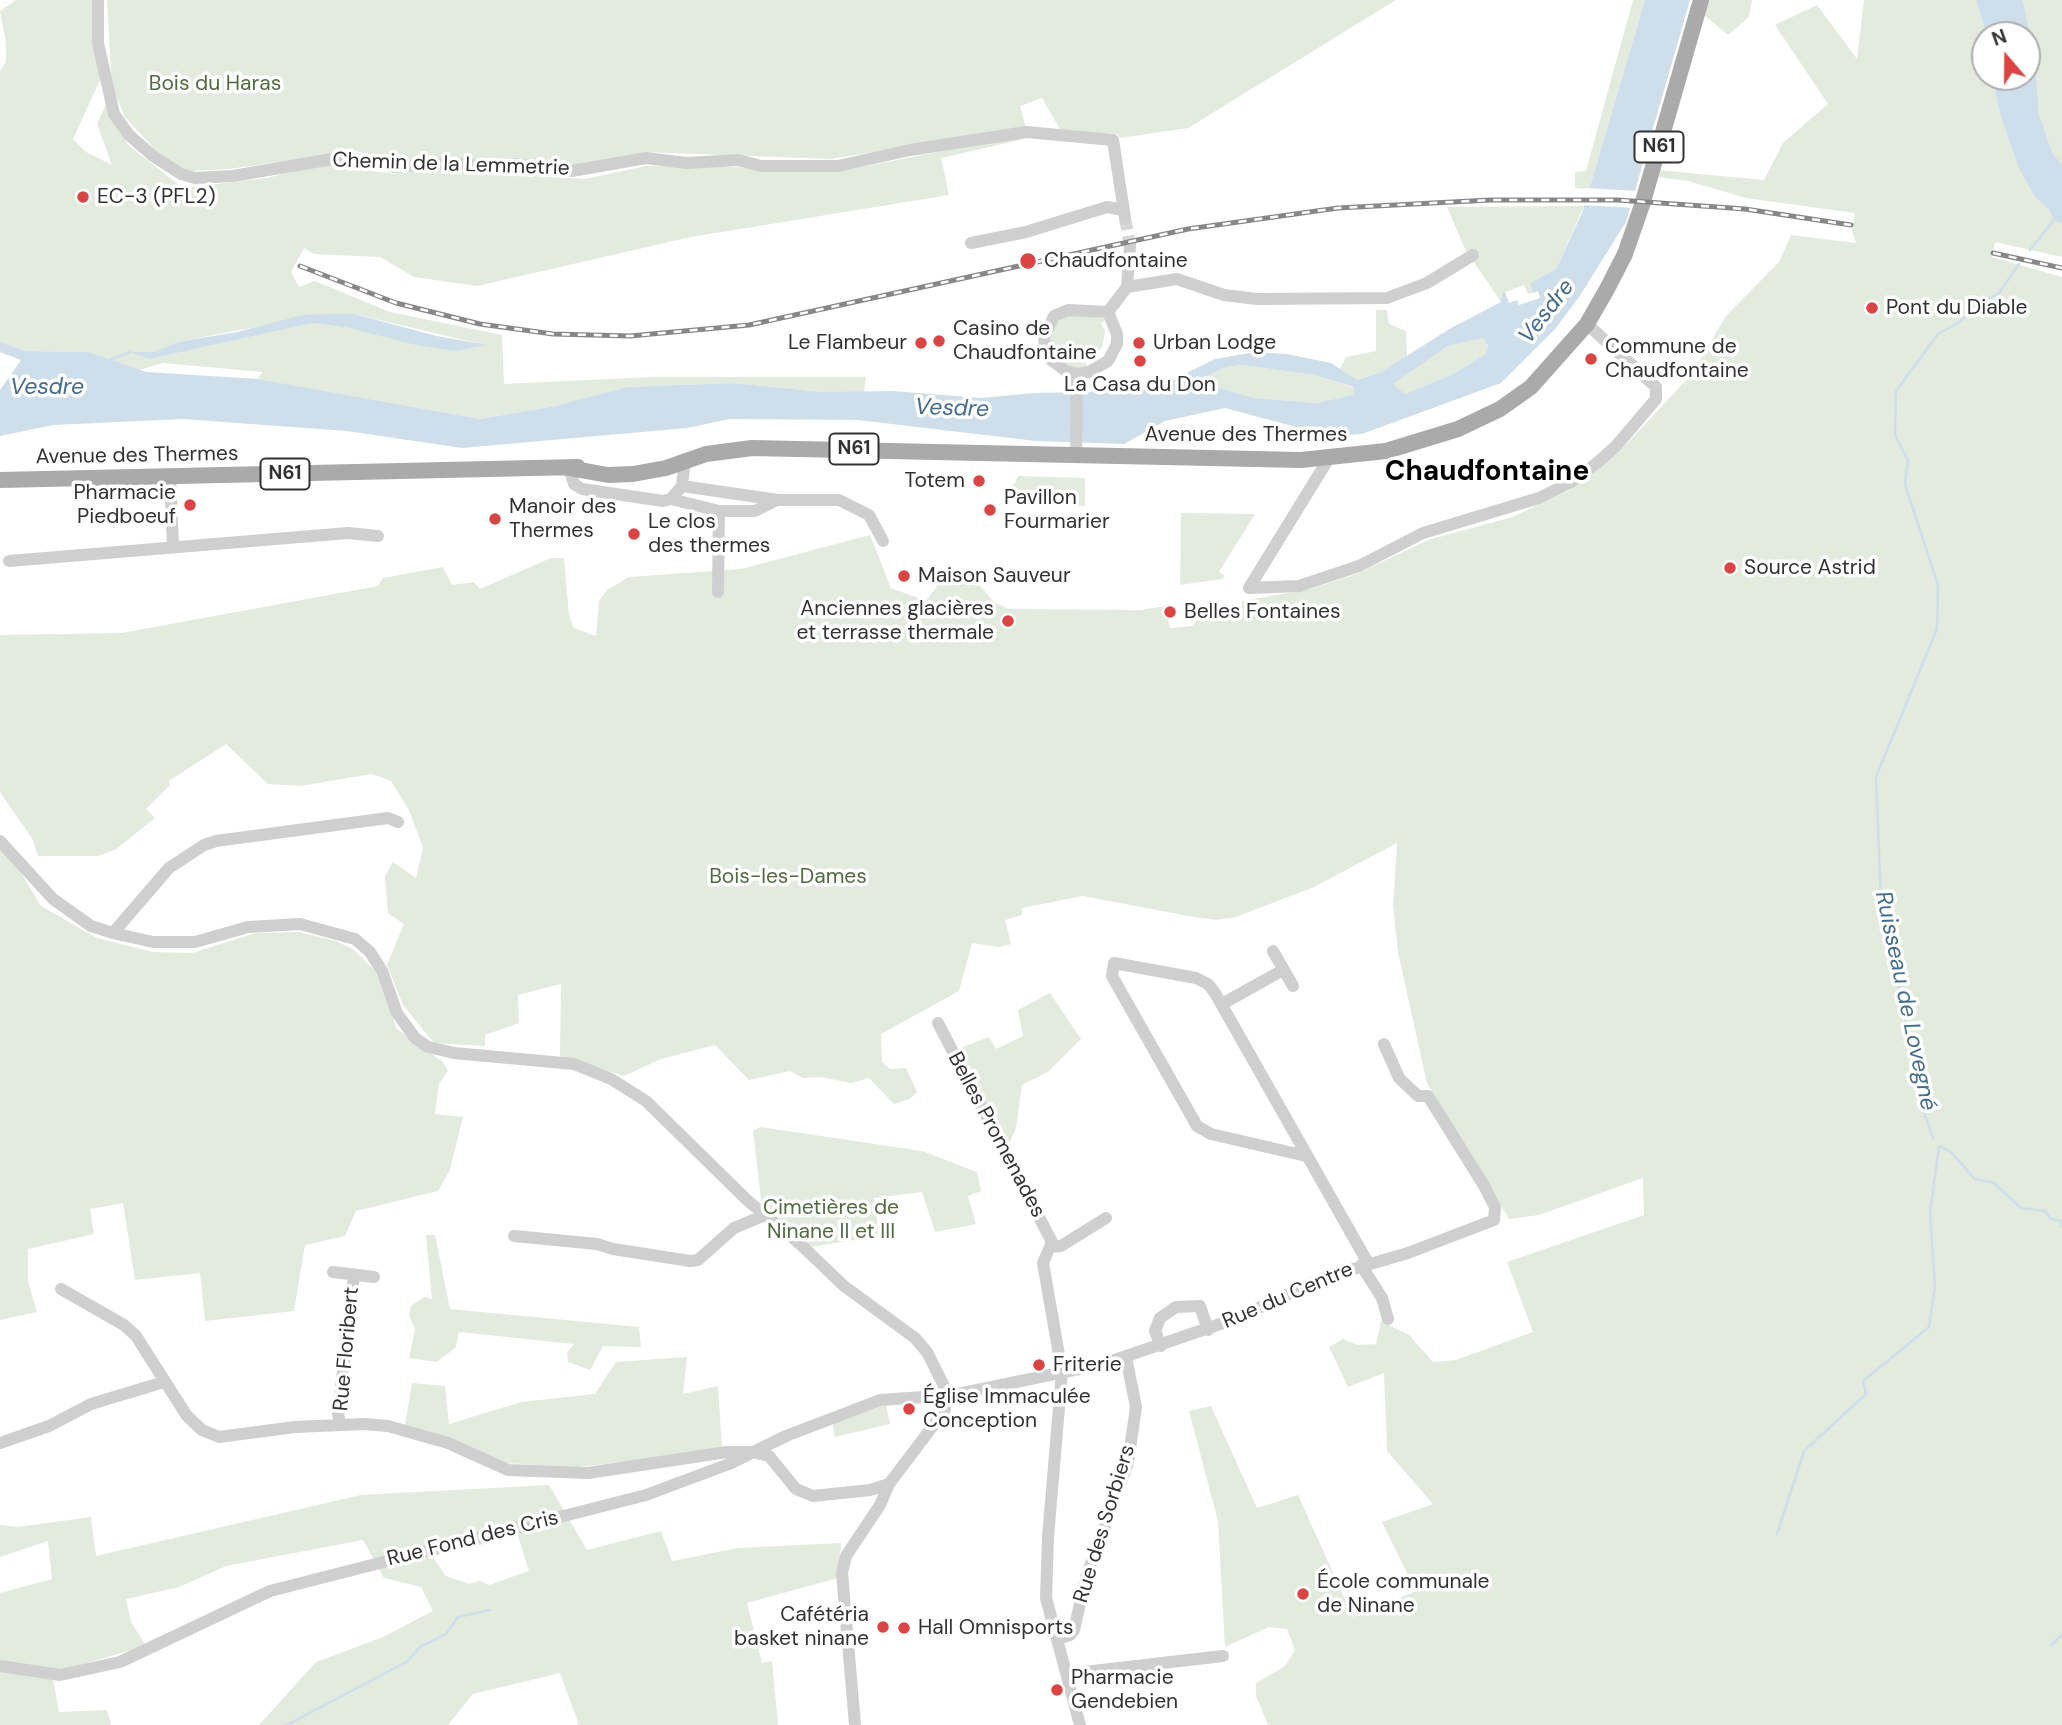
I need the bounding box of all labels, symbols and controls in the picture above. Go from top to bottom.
north arrow [1971,21,2041,91]
text: N [1989,24,2010,52]
park label: Bois du Haras [149,71,281,97]
road number: N61 [1634,132,1684,162]
street label: Chemin de la Lemmetrie [332,148,570,182]
place label: EC-3 (PFL2) [97,184,216,210]
marker: EC-3 (PFL2) [75,189,91,205]
place label: Chaudfontaine [1044,248,1188,274]
marker: Chaudfontaine [1018,251,1038,271]
water label: Vesdre [1513,274,1581,350]
place label: Pont du Diable [1886,295,2027,321]
marker: Pont du Diable [1864,300,1880,316]
place label: Casino de Chaudfontaine [953,316,1097,366]
place label: Le Flambeur [788,330,907,356]
place label: Urban Lodge [1153,330,1276,356]
marker: Casino de Chaudfontaine [931,333,947,349]
place label: Commune de Chaudfontaine [1605,334,1749,384]
marker: Le Flambeur [913,335,929,351]
marker: Urban Lodge [1131,335,1147,351]
marker: Commune de Chaudfontaine [1583,351,1599,367]
marker: La Casa du Don [1132,353,1148,369]
place label: La Casa du Don [1064,372,1216,398]
water label: Vesdre [10,374,84,402]
water label: Vesdre [914,394,990,424]
street label: Avenue des Thermes [1145,422,1347,448]
road number: N61 [830,433,878,464]
street label: Avenue des Thermes [35,442,239,470]
district label: Chaudfontaine [1385,456,1589,490]
road number: N61 [260,458,310,489]
place label: Totem [904,468,965,494]
marker: Totem [971,473,987,489]
place label: Pharmacie Piedboeuf [73,480,176,530]
place label: Pavillon Fourmarier [1004,485,1110,535]
place label: Manoir des Thermes [509,494,617,544]
marker: Pharmacie Piedboeuf [182,497,198,513]
marker: Pavillon Fourmarier [982,502,998,518]
place label: Le clos des thermes [648,509,770,559]
marker: Manoir des Thermes [487,511,503,527]
marker: Le clos des thermes [626,526,642,542]
place label: Source Astrid [1744,555,1876,581]
marker: Source Astrid [1722,560,1738,576]
place label: Maison Sauveur [918,563,1071,589]
marker: Maison Sauveur [896,568,912,584]
place label: Anciennes glacières et terrasse thermale [796,596,994,646]
place label: Belles Fontaines [1184,599,1341,625]
marker: Belles Fontaines [1162,604,1178,620]
marker: Anciennes glacières et terrasse thermale [1000,613,1016,629]
park label: Bois-les-Dames [709,864,867,890]
water label: Ruisseau de Lovegné [1868,889,1942,1113]
street label: Belles Promenades [942,1048,1050,1222]
park label: Cimetières de Ninane II et III [763,1195,899,1245]
street label: Rue du Centre [1219,1257,1357,1335]
street label: Rue Floribert [329,1286,365,1412]
place label: Friterie [1053,1352,1122,1378]
marker: Friterie [1031,1357,1047,1373]
place label: Église Immaculée Conception [923,1384,1091,1434]
marker: Église Immaculée Conception [901,1401,917,1417]
street label: Rue des Sorbiers [1069,1442,1141,1606]
street label: Rue Fond des Cris [385,1506,561,1572]
place label: École communale de Ninane [1317,1569,1490,1619]
marker: École communale de Ninane [1295,1586,1311,1602]
place label: Cafétéria basket ninane [734,1602,869,1652]
place label: Hall Omnisports [918,1615,1073,1641]
marker: Cafétéria basket ninane [875,1619,891,1635]
marker: Hall Omnisports [896,1620,912,1636]
place label: Pharmacie Gendebien [1071,1665,1178,1715]
marker: Pharmacie Gendebien [1049,1682,1065,1698]

